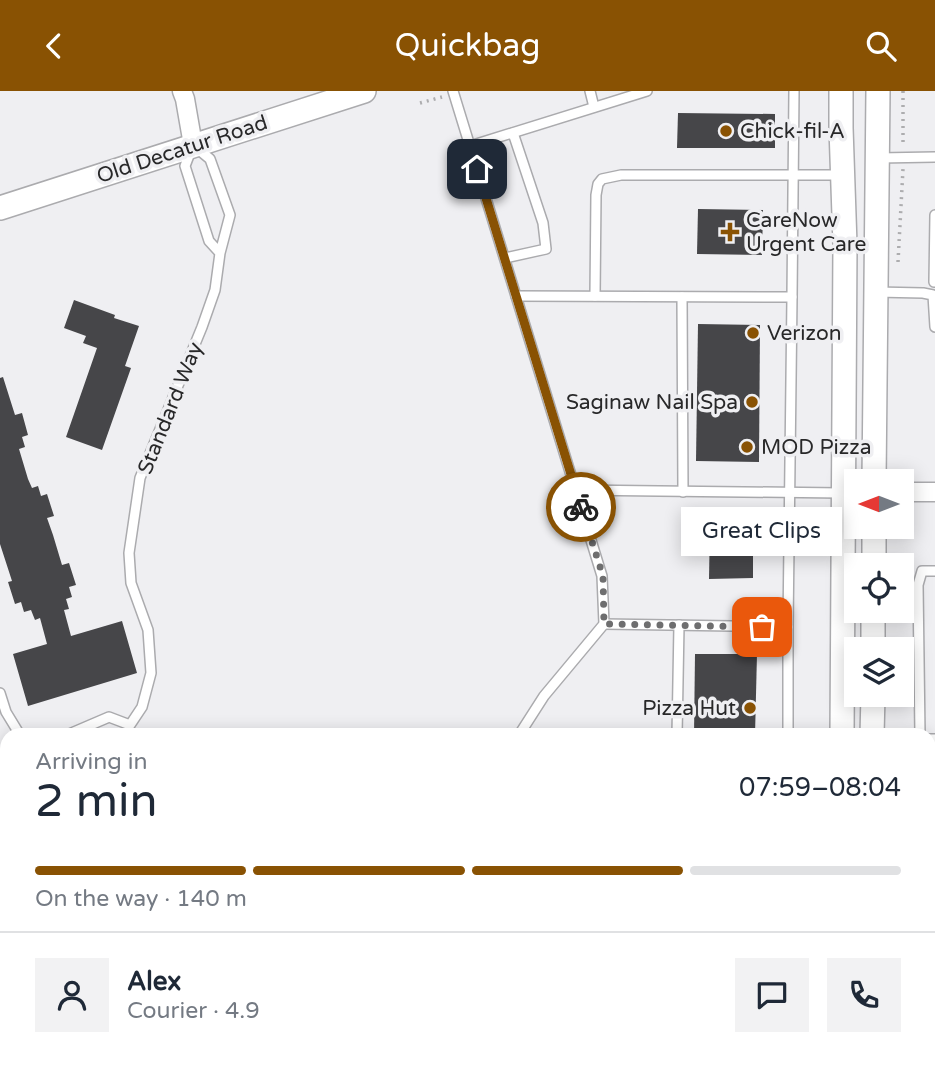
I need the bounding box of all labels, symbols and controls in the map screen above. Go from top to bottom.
icon: back [35,27,73,65]
text: Quickbag [394,27,541,65]
icon: search [862,27,900,65]
street label: Old Decatur Road [94,110,271,189]
place label: Chick-fil-A [740,119,845,144]
marker: Chick-fil-A [718,123,734,139]
pin [447,139,507,199]
icon: home [458,150,496,188]
place label: CareNow Urgent Care [746,208,867,257]
marker: CareNow Urgent Care [720,222,740,242]
place label: Verizon [767,321,842,346]
marker: Verizon [745,325,761,341]
street label: Standard Way [133,339,208,478]
place label: Saginaw Nail Spa [566,390,738,415]
marker: Saginaw Nail Spa [744,394,760,410]
place label: MOD Pizza [761,435,871,460]
marker: MOD Pizza [739,439,755,455]
north arrow [844,469,914,539]
map controls [844,469,914,707]
courier [546,472,616,542]
icon: bike [562,488,600,526]
callout: Great Clips [682,508,842,557]
text: Great Clips [702,517,821,545]
button: locate [844,553,914,623]
pin [732,597,792,657]
icon: bag [743,608,781,646]
button: layers [844,637,914,707]
place label: Pizza Hut [642,696,736,721]
marker: Pizza Hut [742,700,758,716]
text: Arriving in [35,748,148,776]
text: 07:59–08:04 [739,772,901,803]
text: 2 min [35,774,158,829]
text: On the way · 140 m [35,885,247,913]
button: person [35,958,109,1032]
button: chat [735,958,809,1032]
button: phone [827,958,901,1032]
text: Alex [127,966,181,997]
text: Courier · 4.9 [127,997,260,1025]

